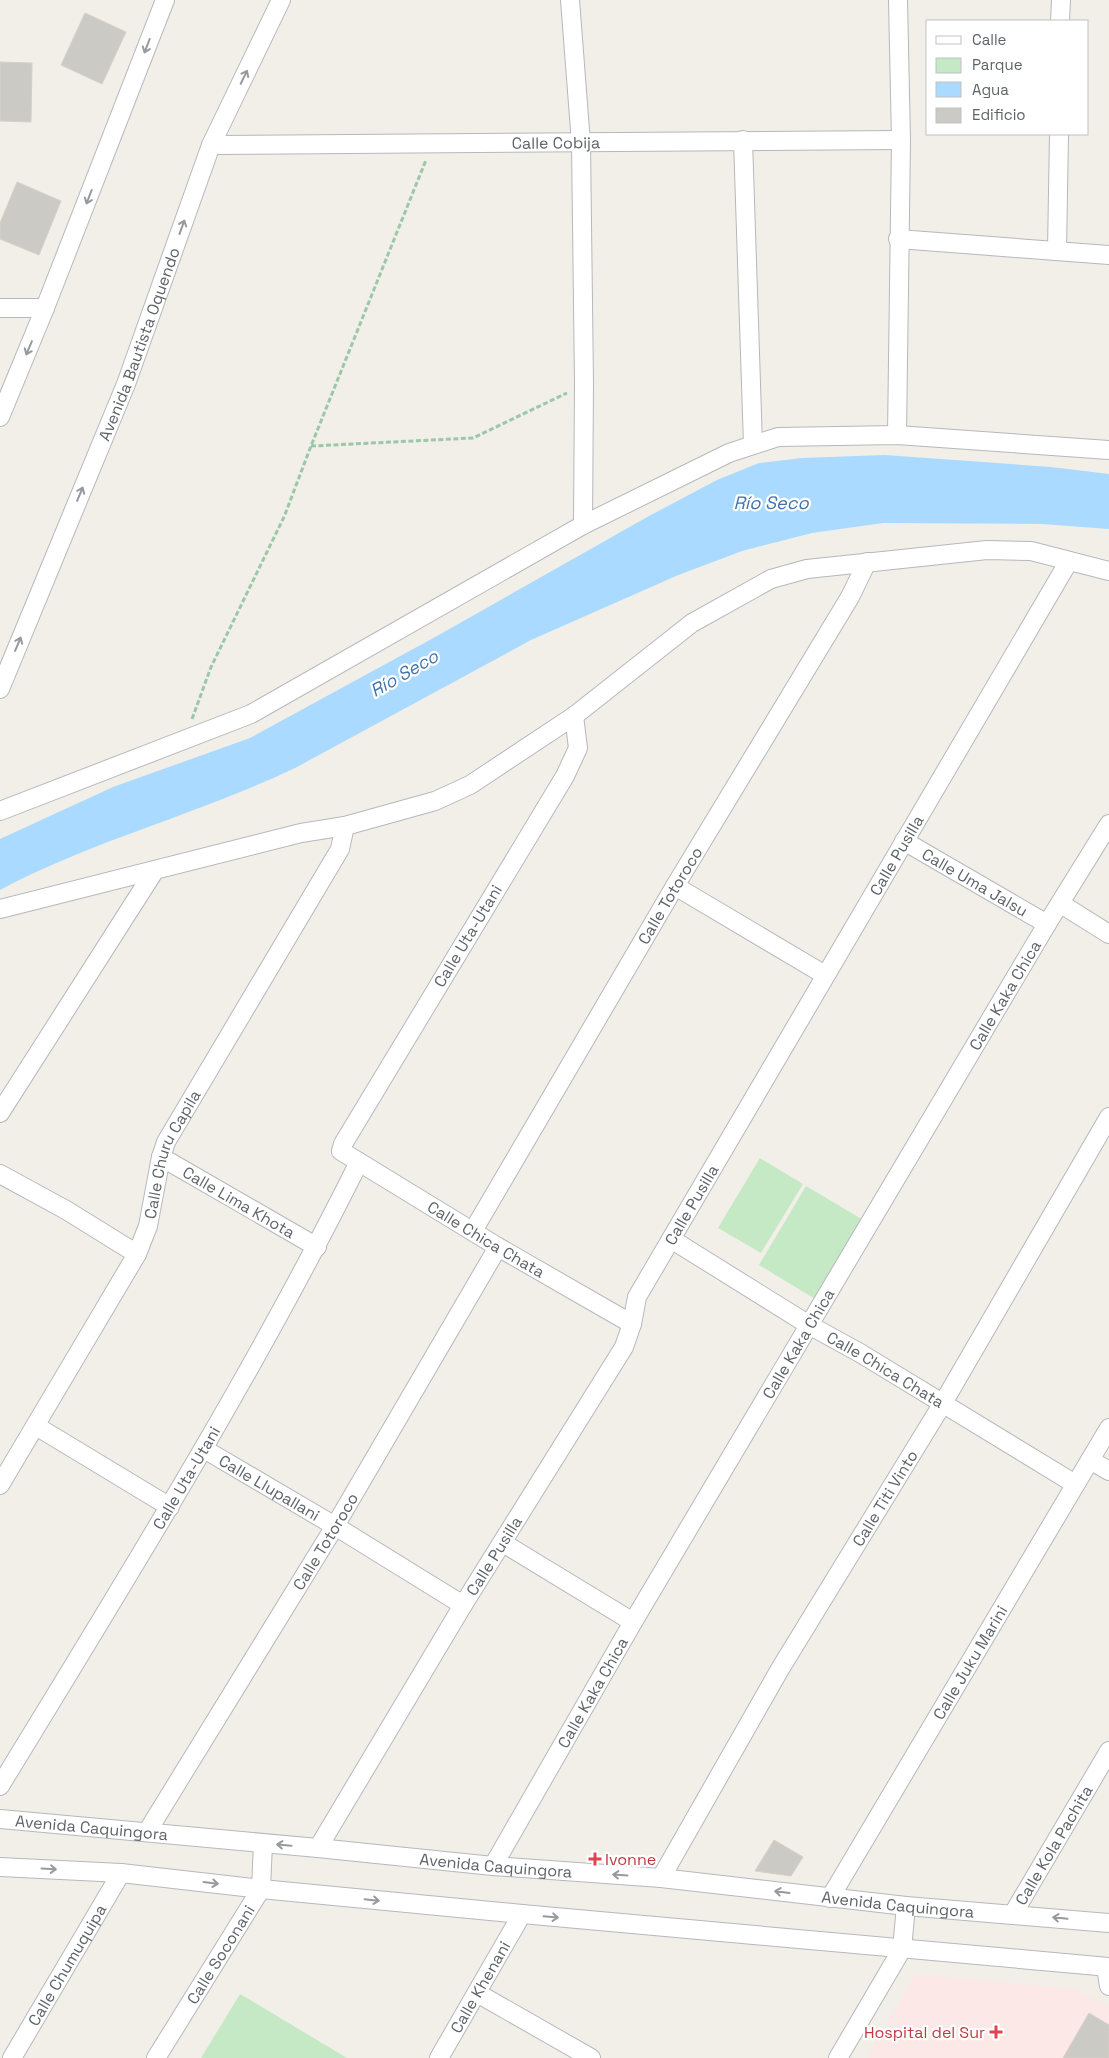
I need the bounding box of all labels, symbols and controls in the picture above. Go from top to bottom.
legend [926,20,1089,135]
text: Calle [972,30,1007,49]
one-way arrow [142,37,151,53]
text: Parque [972,55,1023,74]
one-way arrow [239,70,249,85]
text: Agua [972,80,1009,99]
text: Edificio [972,105,1026,124]
street label: Calle Cobija [512,132,600,153]
one-way arrow [84,189,93,204]
one-way arrow [178,220,187,236]
street label: Avenida Bautista Oquendo [93,244,184,444]
one-way arrow [23,340,33,355]
one-way arrow [77,486,86,501]
water label: Río Seco [733,491,809,514]
one-way arrow [14,636,23,651]
water label: Río Seco [366,644,443,702]
street label: Calle Pusilla [864,811,928,899]
street label: Calle Totoroco [633,843,707,948]
street label: Calle Uma Jalsu [918,843,1032,921]
street label: Calle Uta-Utani [429,881,507,991]
street label: Calle Kaka Chica [964,936,1046,1054]
street label: Calle Churu Capila [139,1086,205,1220]
street label: Calle Lima Khota [179,1161,299,1243]
street label: Calle Pusilla [659,1161,723,1249]
street label: Calle Chica Chata [424,1196,549,1282]
street label: Calle Kaka Chica [757,1285,839,1402]
street label: Calle Chica Chata [823,1326,948,1412]
street label: Calle Uta-Utani [148,1422,224,1533]
street label: Calle Titi Vinto [847,1446,922,1550]
street label: Calle Llupallani [215,1450,324,1525]
street label: Calle Totoroco [288,1489,363,1594]
street label: Calle Pusilla [461,1512,526,1599]
street label: Calle Juku Marini [928,1602,1012,1723]
street label: Calle Kaka Chica [552,1633,633,1752]
street label: Calle Kola Pachita [1010,1781,1097,1909]
street label: Avenida Caquingora [14,1810,169,1845]
one-way arrow [276,1841,292,1850]
street label: Avenida Caquingora [418,1848,573,1882]
place label: Ivonne [605,1849,656,1870]
marker: Ivonne [589,1853,601,1865]
one-way arrow [40,1865,56,1874]
one-way arrow [612,1870,628,1880]
one-way arrow [202,1878,218,1888]
street label: Avenida Caquingora [820,1886,975,1922]
one-way arrow [774,1887,790,1897]
one-way arrow [364,1895,380,1904]
street label: Calle Chumuquipa [23,1900,111,2030]
street label: Calle Soconani [182,1901,259,2008]
one-way arrow [543,1912,559,1922]
one-way arrow [1053,1913,1069,1923]
street label: Calle Khenani [445,1937,515,2037]
place label: Hospital del Sur [864,2022,985,2043]
marker: Hospital del Sur [989,2025,1003,2039]

